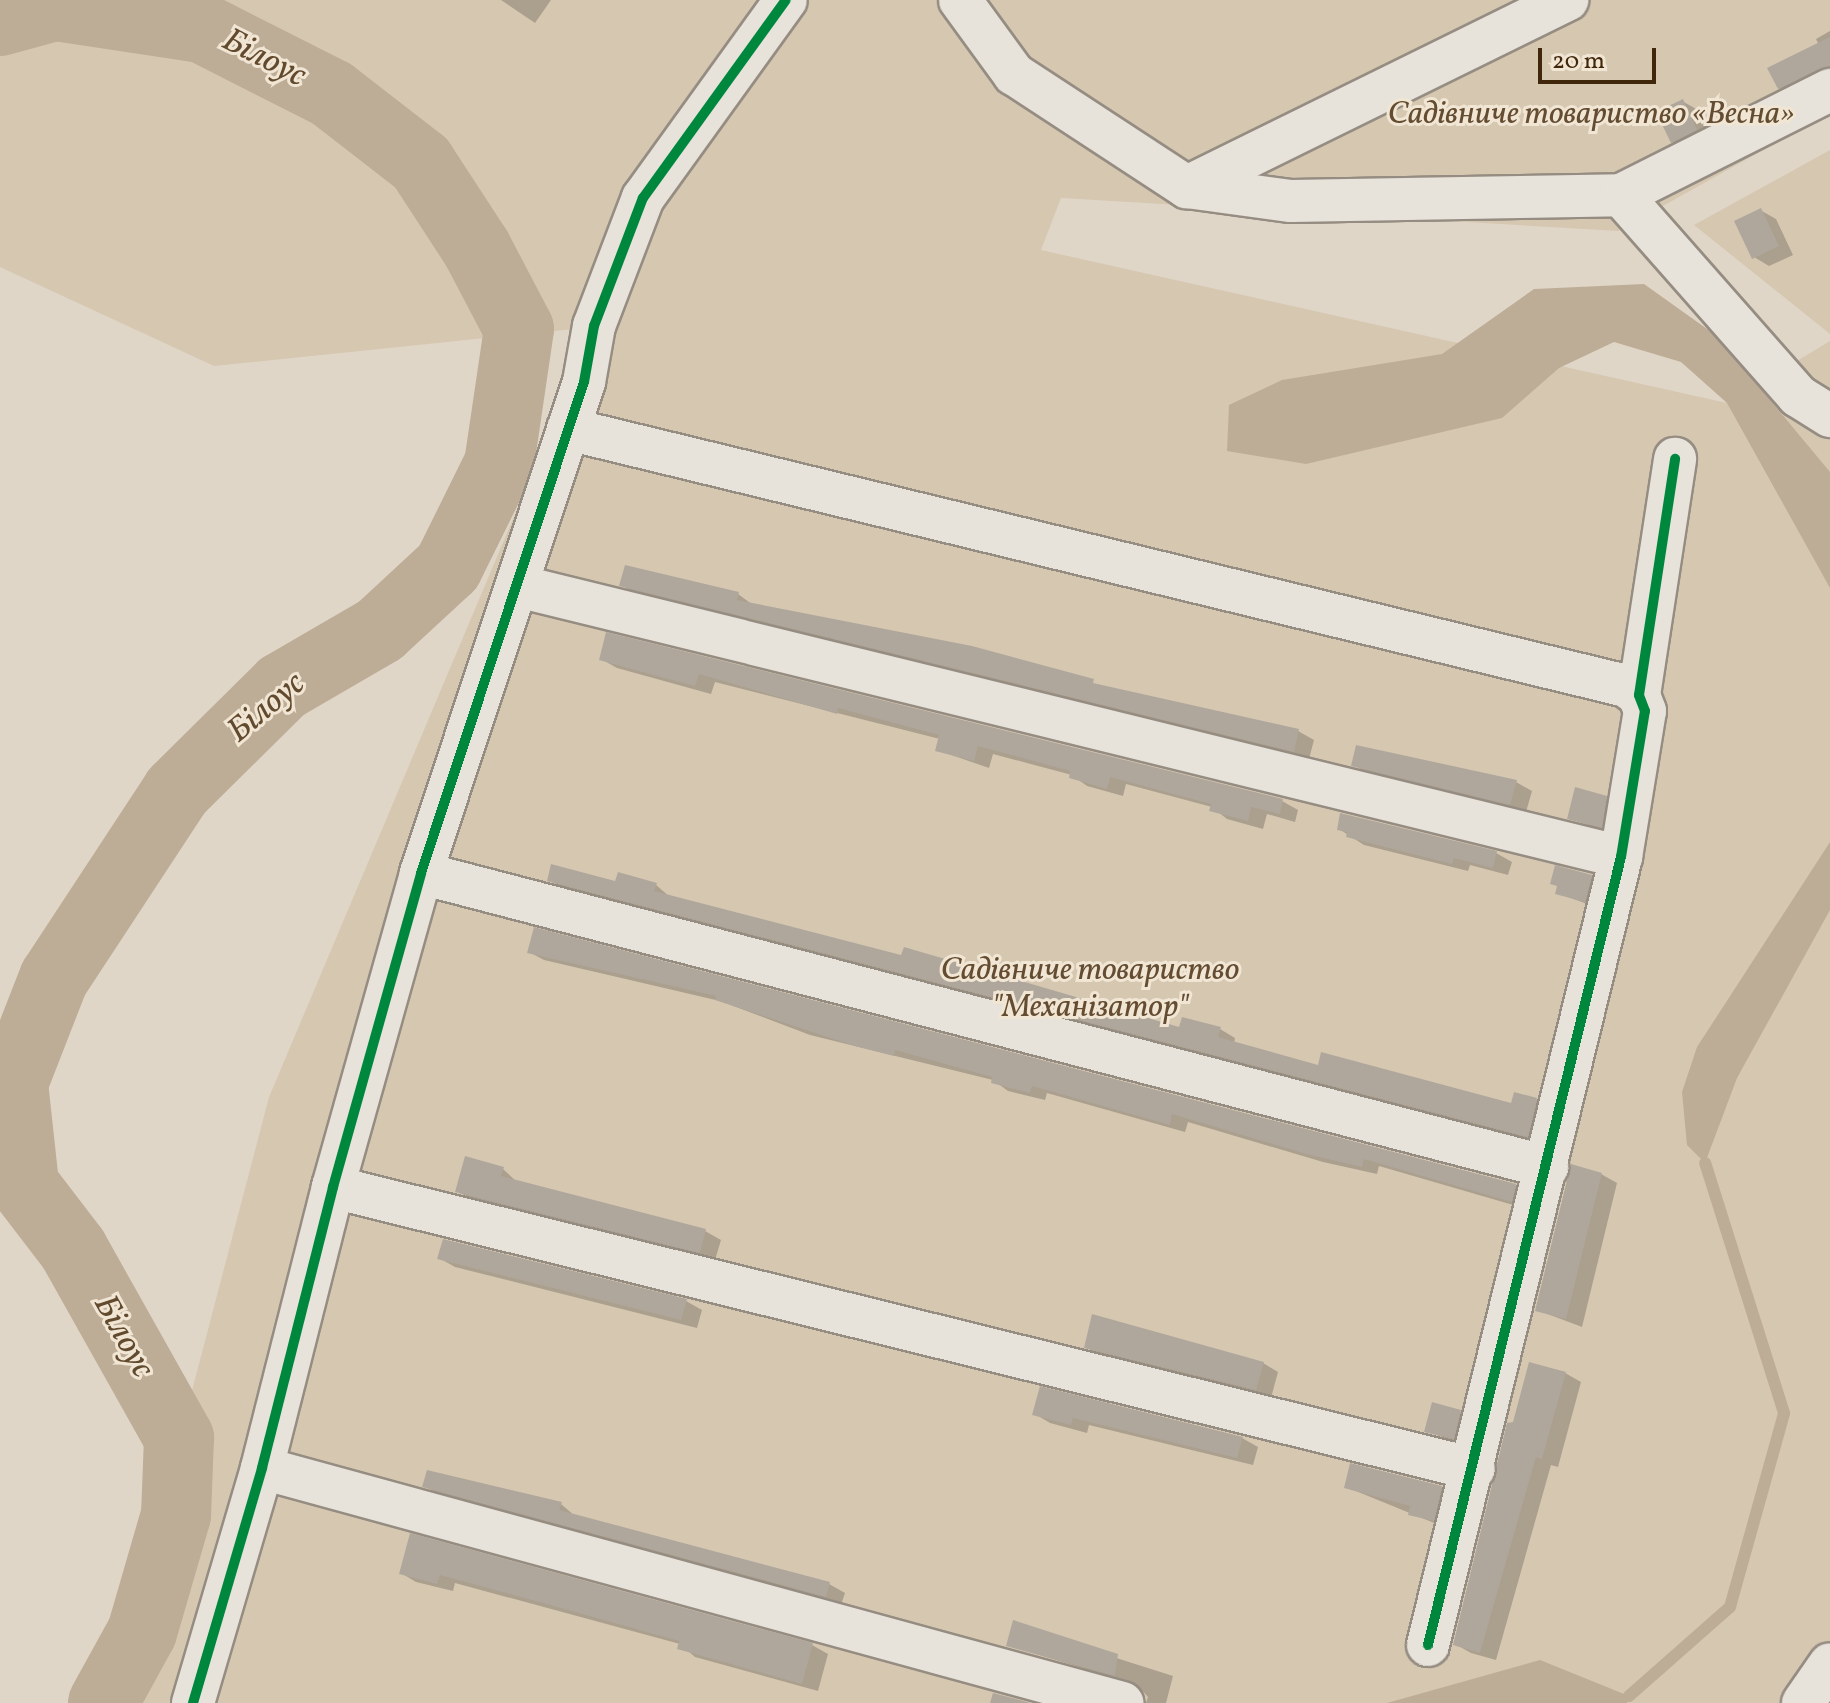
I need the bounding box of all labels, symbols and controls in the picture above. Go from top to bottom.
water label: Білоус [216,21,312,97]
scale bar [1542,32,1660,82]
text: 20 m [1552,45,1605,79]
park label: Садівниче товариство «Весна» [1388,96,1794,134]
water label: Білоус [220,664,314,752]
park label: Садівниче товариство "Механізатор" [941,953,1239,1028]
water label: Білоус [84,1289,162,1385]

